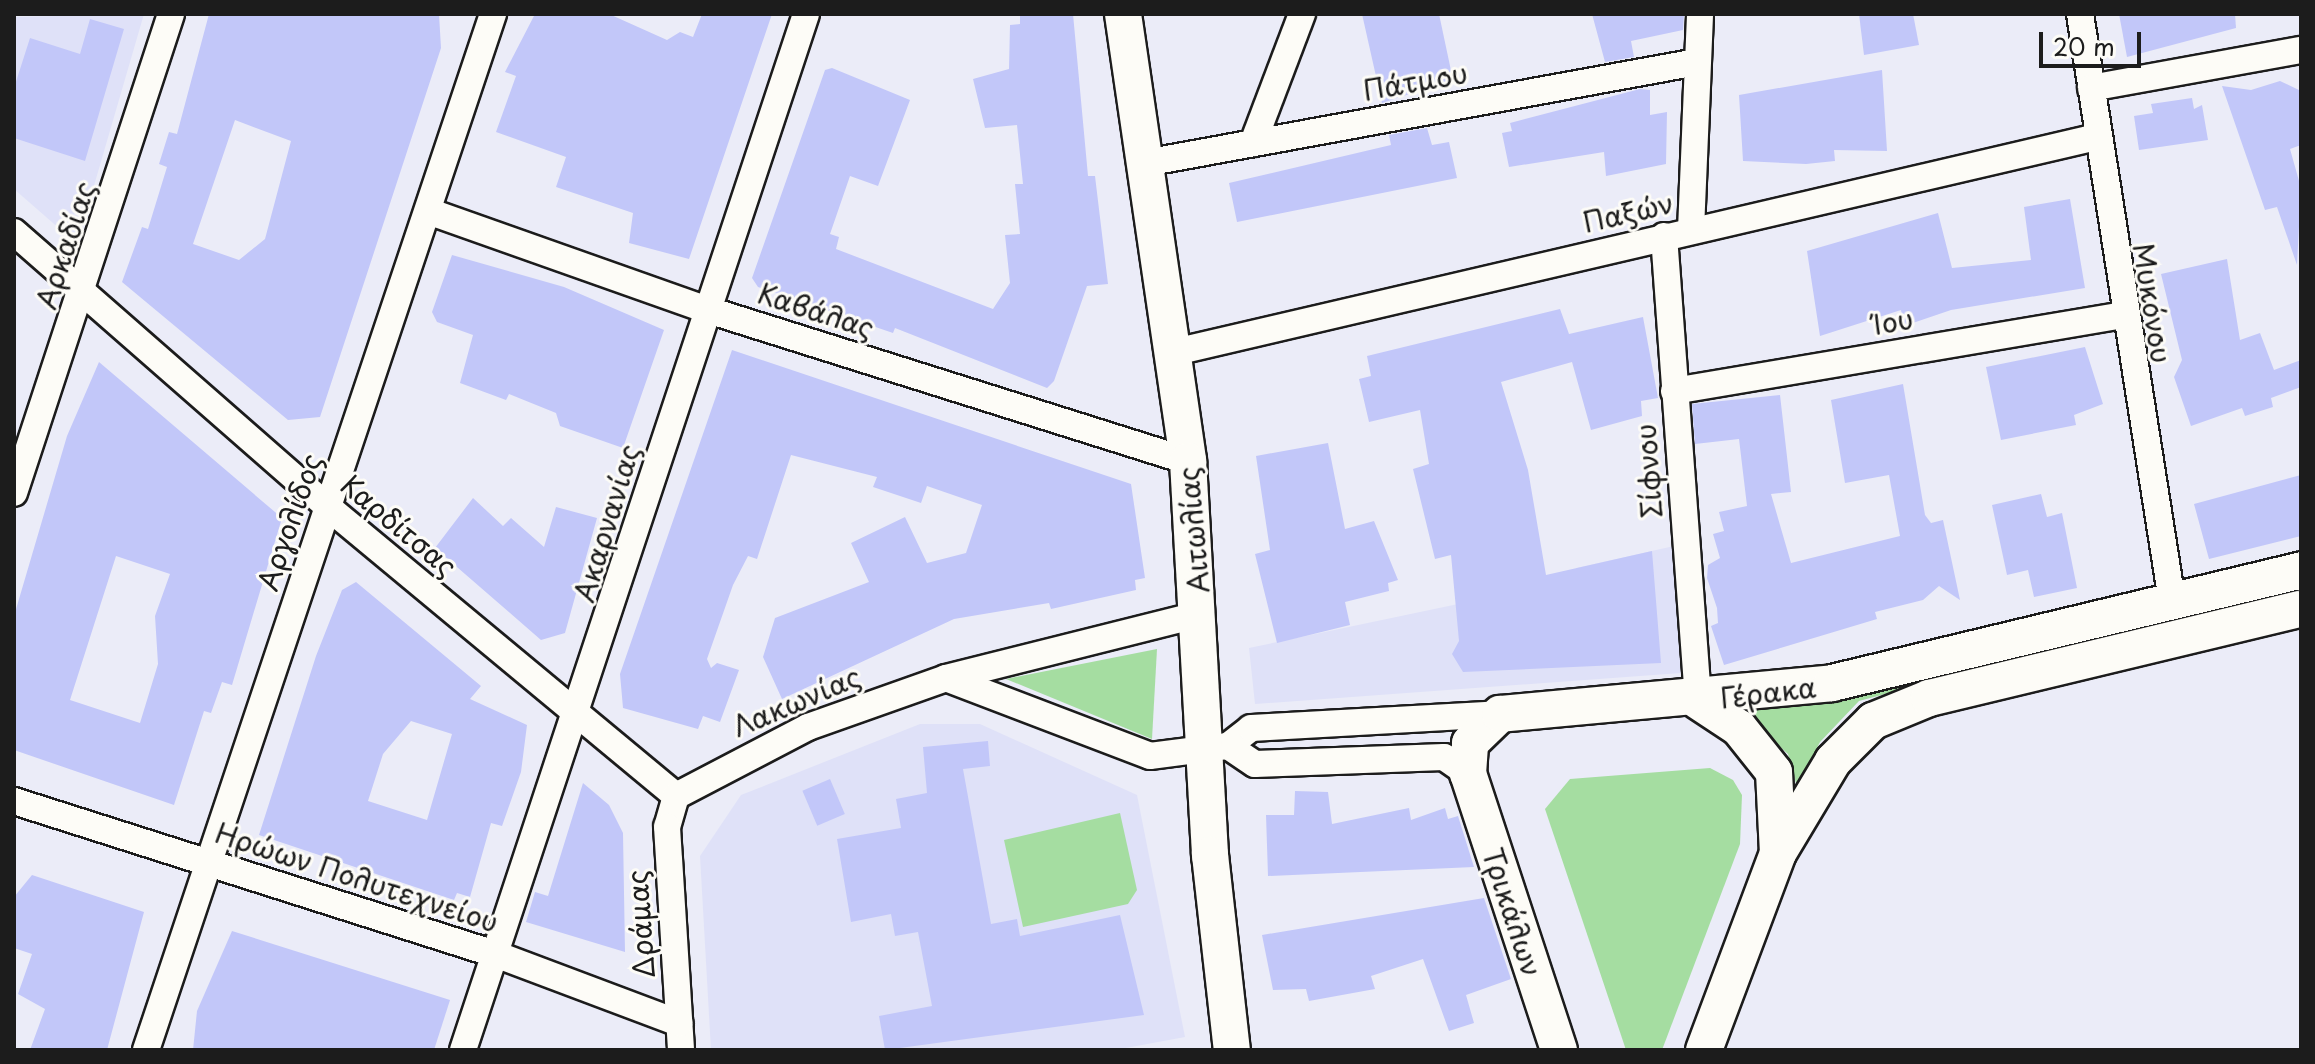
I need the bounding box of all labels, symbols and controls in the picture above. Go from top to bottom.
scale bar [2043,16,2145,66]
text: 20 m [2053,28,2115,64]
street label: Πάτμου [1360,55,1470,107]
street label: Αρκαδίας [29,177,101,313]
street label: Παξών [1579,185,1677,239]
street label: Μυκόνου [2127,241,2179,365]
street label: Καβάλας [754,275,878,345]
street label: Ίου [1870,301,1916,341]
street label: Σίφνου [1628,423,1668,519]
street label: Ακαρνανίας [566,440,646,606]
street label: Αργολίδος [250,449,328,595]
street label: Αιτωλίας [1171,465,1215,595]
street label: Καρδίτσας [334,467,464,583]
street label: Λακωνίας [727,659,865,743]
street label: Γέρακα [1718,669,1818,715]
street label: Ηρώων Πολυτεχνείου [211,815,503,939]
street label: Τρικάλων [1476,844,1550,980]
street label: Δράμας [619,869,661,979]

